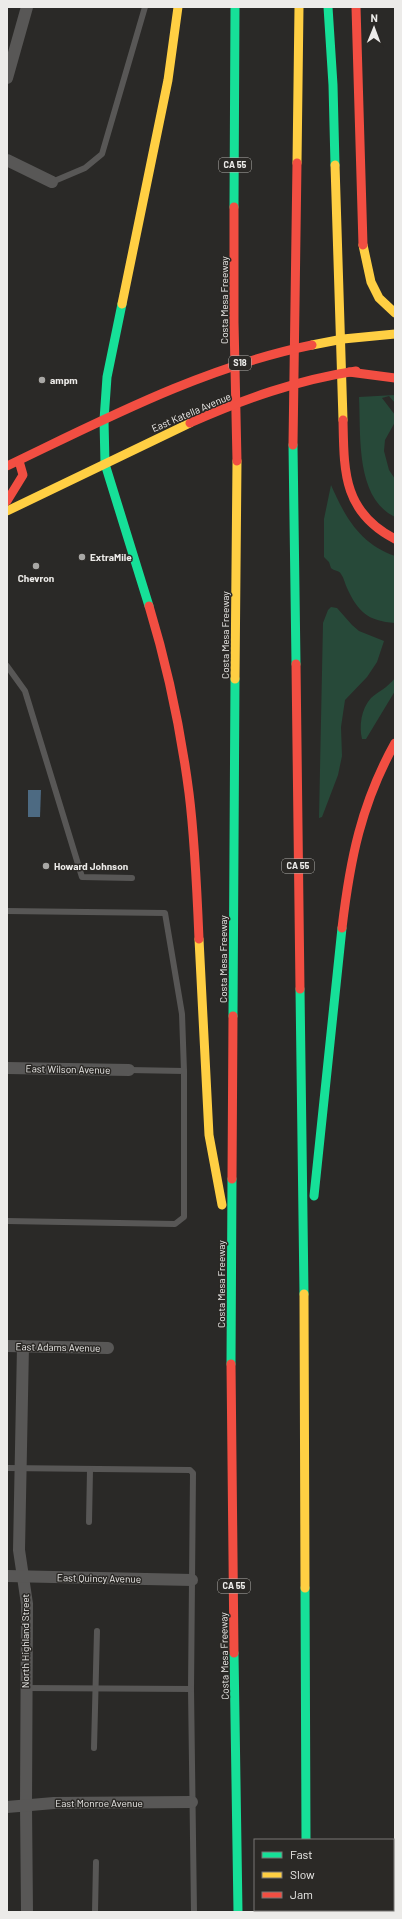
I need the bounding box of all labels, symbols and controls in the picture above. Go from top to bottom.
north arrow [354,8,394,48]
text: N [370,11,378,24]
road number: CA 55 [219,158,251,172]
street label: Costa Mesa Freeway [218,256,230,344]
road number: S18 [229,356,251,370]
place label: ampm [50,374,78,386]
marker: ampm [37,375,47,385]
street label: East Katella Avenue [149,390,233,434]
place label: ExtraMile [90,551,132,563]
marker: ExtraMile [77,552,87,562]
marker: Chevron [31,561,41,571]
place label: Chevron [18,572,54,584]
street label: Costa Mesa Freeway [219,591,231,679]
road number: CA 55 [282,859,314,873]
place label: Howard Johnson [54,860,128,872]
marker: Howard Johnson [41,861,51,871]
street label: Costa Mesa Freeway [217,915,229,1003]
street label: East Wilson Avenue [26,1062,110,1076]
street label: Costa Mesa Freeway [215,1240,227,1328]
street label: East Adams Avenue [15,1340,101,1354]
street label: East Quincy Avenue [57,1571,141,1585]
road number: CA 55 [218,1579,250,1593]
street label: North Highland Street [19,1593,31,1688]
street label: Costa Mesa Freeway [217,1612,231,1700]
street label: East Monroe Avenue [55,1797,143,1809]
legend [254,1839,394,1911]
text: Fast [290,1847,313,1861]
text: Slow [290,1867,315,1881]
text: Jam [290,1887,313,1901]

